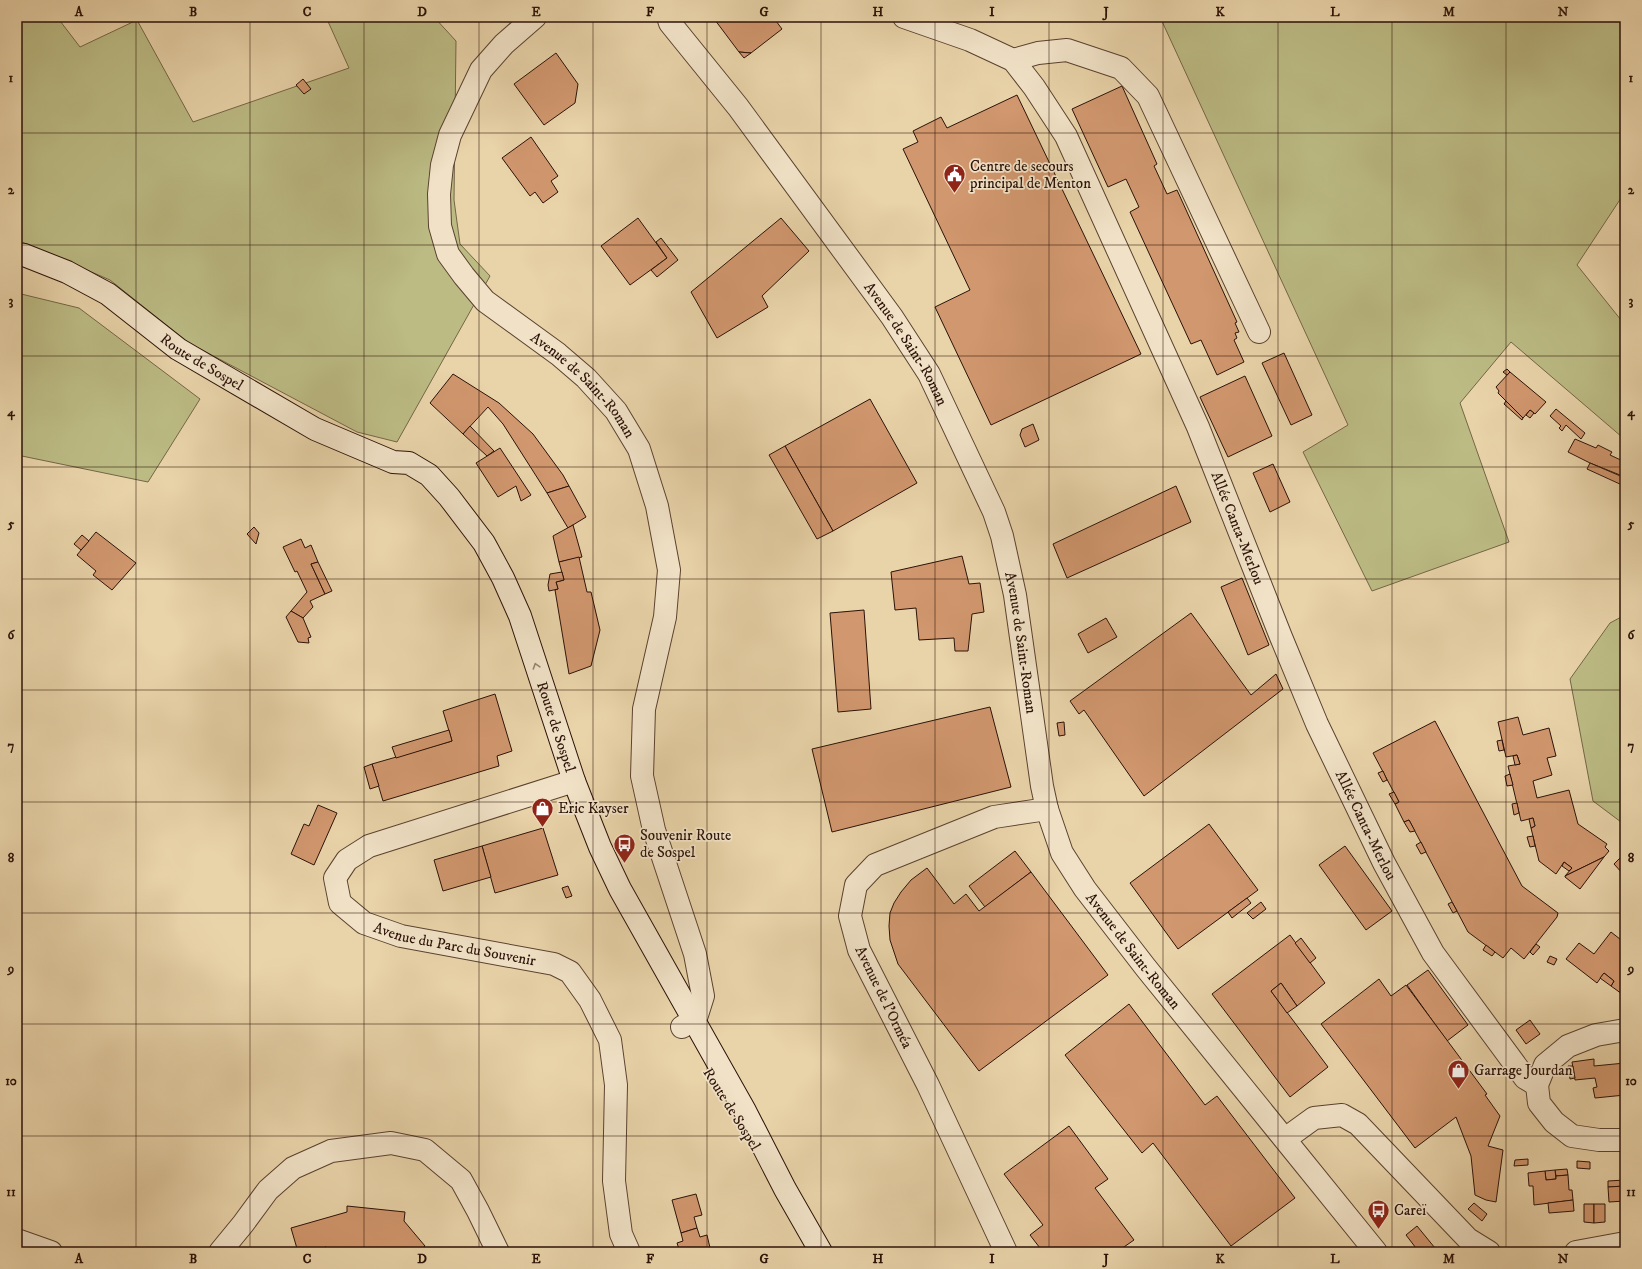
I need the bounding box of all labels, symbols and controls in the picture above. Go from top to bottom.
text: A [74,4,84,20]
text: B [189,4,197,20]
text: C [303,4,312,20]
text: D [417,4,427,20]
text: E [531,4,541,20]
text: F [646,4,655,20]
text: G [759,4,769,20]
text: H [873,4,884,20]
text: I [989,4,995,20]
text: J [1101,4,1109,21]
text: K [1215,4,1225,20]
text: L [1330,4,1340,20]
text: M [1443,4,1455,20]
text: N [1558,4,1569,20]
text: 1 [9,70,14,86]
text: 1 [1629,70,1634,86]
place label: Centre de secours principal de Menton [969,157,1091,193]
public building icon: Centre de secours principal de Menton [941,162,967,195]
text: 2 [8,182,15,198]
text: 2 [1628,182,1635,198]
street label: Avenue de Saint-Roman [860,278,952,409]
text: 3 [9,293,14,309]
text: 3 [1629,293,1634,309]
street label: Avenue de Saint-Roman [526,328,639,442]
street label: Route de Sospel [156,330,247,395]
text: 4 [6,404,15,421]
text: 4 [1626,404,1635,421]
street label: Allée Canta-Merlou [1207,469,1268,587]
text: 5 [7,516,15,532]
text: 5 [1627,516,1635,532]
street label: Avenue de Saint-Roman [1000,570,1041,715]
text: 6 [8,627,16,643]
text: 6 [1628,627,1636,643]
one-way arrow [532,662,541,669]
street label: Route de Sospel [532,679,580,775]
text: 7 [8,738,15,754]
text: 7 [1628,738,1635,754]
street label: Allée Canta-Merlou [1331,767,1401,884]
shop icon: Eric Kayser [530,795,556,828]
place label: Eric Kayser [558,799,629,818]
place label: Souvenir Route de Sospel [640,826,731,862]
bus stop icon: Souvenir Route de Sospel [612,831,638,864]
text: 8 [8,850,15,866]
text: 8 [1628,850,1635,866]
street label: Avenue de Saint-Roman [1081,889,1185,1013]
street label: Avenue du Parc du Souvenir [371,918,538,971]
street label: Avenue de l'Orméa [851,943,917,1052]
text: 9 [7,961,14,977]
text: 9 [1627,961,1634,977]
shop icon: Garrage Jourdan [1445,1057,1471,1090]
place label: Garrage Jourdan [1474,1061,1573,1080]
street label: Route de Sospel [699,1064,765,1155]
text: 10 [5,1073,17,1089]
text: 10 [1625,1073,1637,1089]
text: 11 [6,1184,16,1200]
text: 11 [1626,1184,1636,1200]
bus stop icon: Careï [1366,1197,1392,1230]
place label: Careï [1394,1201,1427,1220]
text: A [74,1251,84,1267]
text: B [189,1251,197,1267]
text: C [303,1251,312,1267]
text: D [417,1251,427,1267]
text: E [531,1251,541,1267]
text: F [646,1251,655,1267]
text: G [759,1251,769,1267]
text: H [873,1251,884,1267]
text: I [989,1251,995,1267]
text: J [1101,1251,1109,1268]
text: K [1215,1251,1225,1267]
text: L [1330,1251,1340,1267]
text: M [1443,1251,1455,1267]
text: N [1558,1251,1569,1267]

